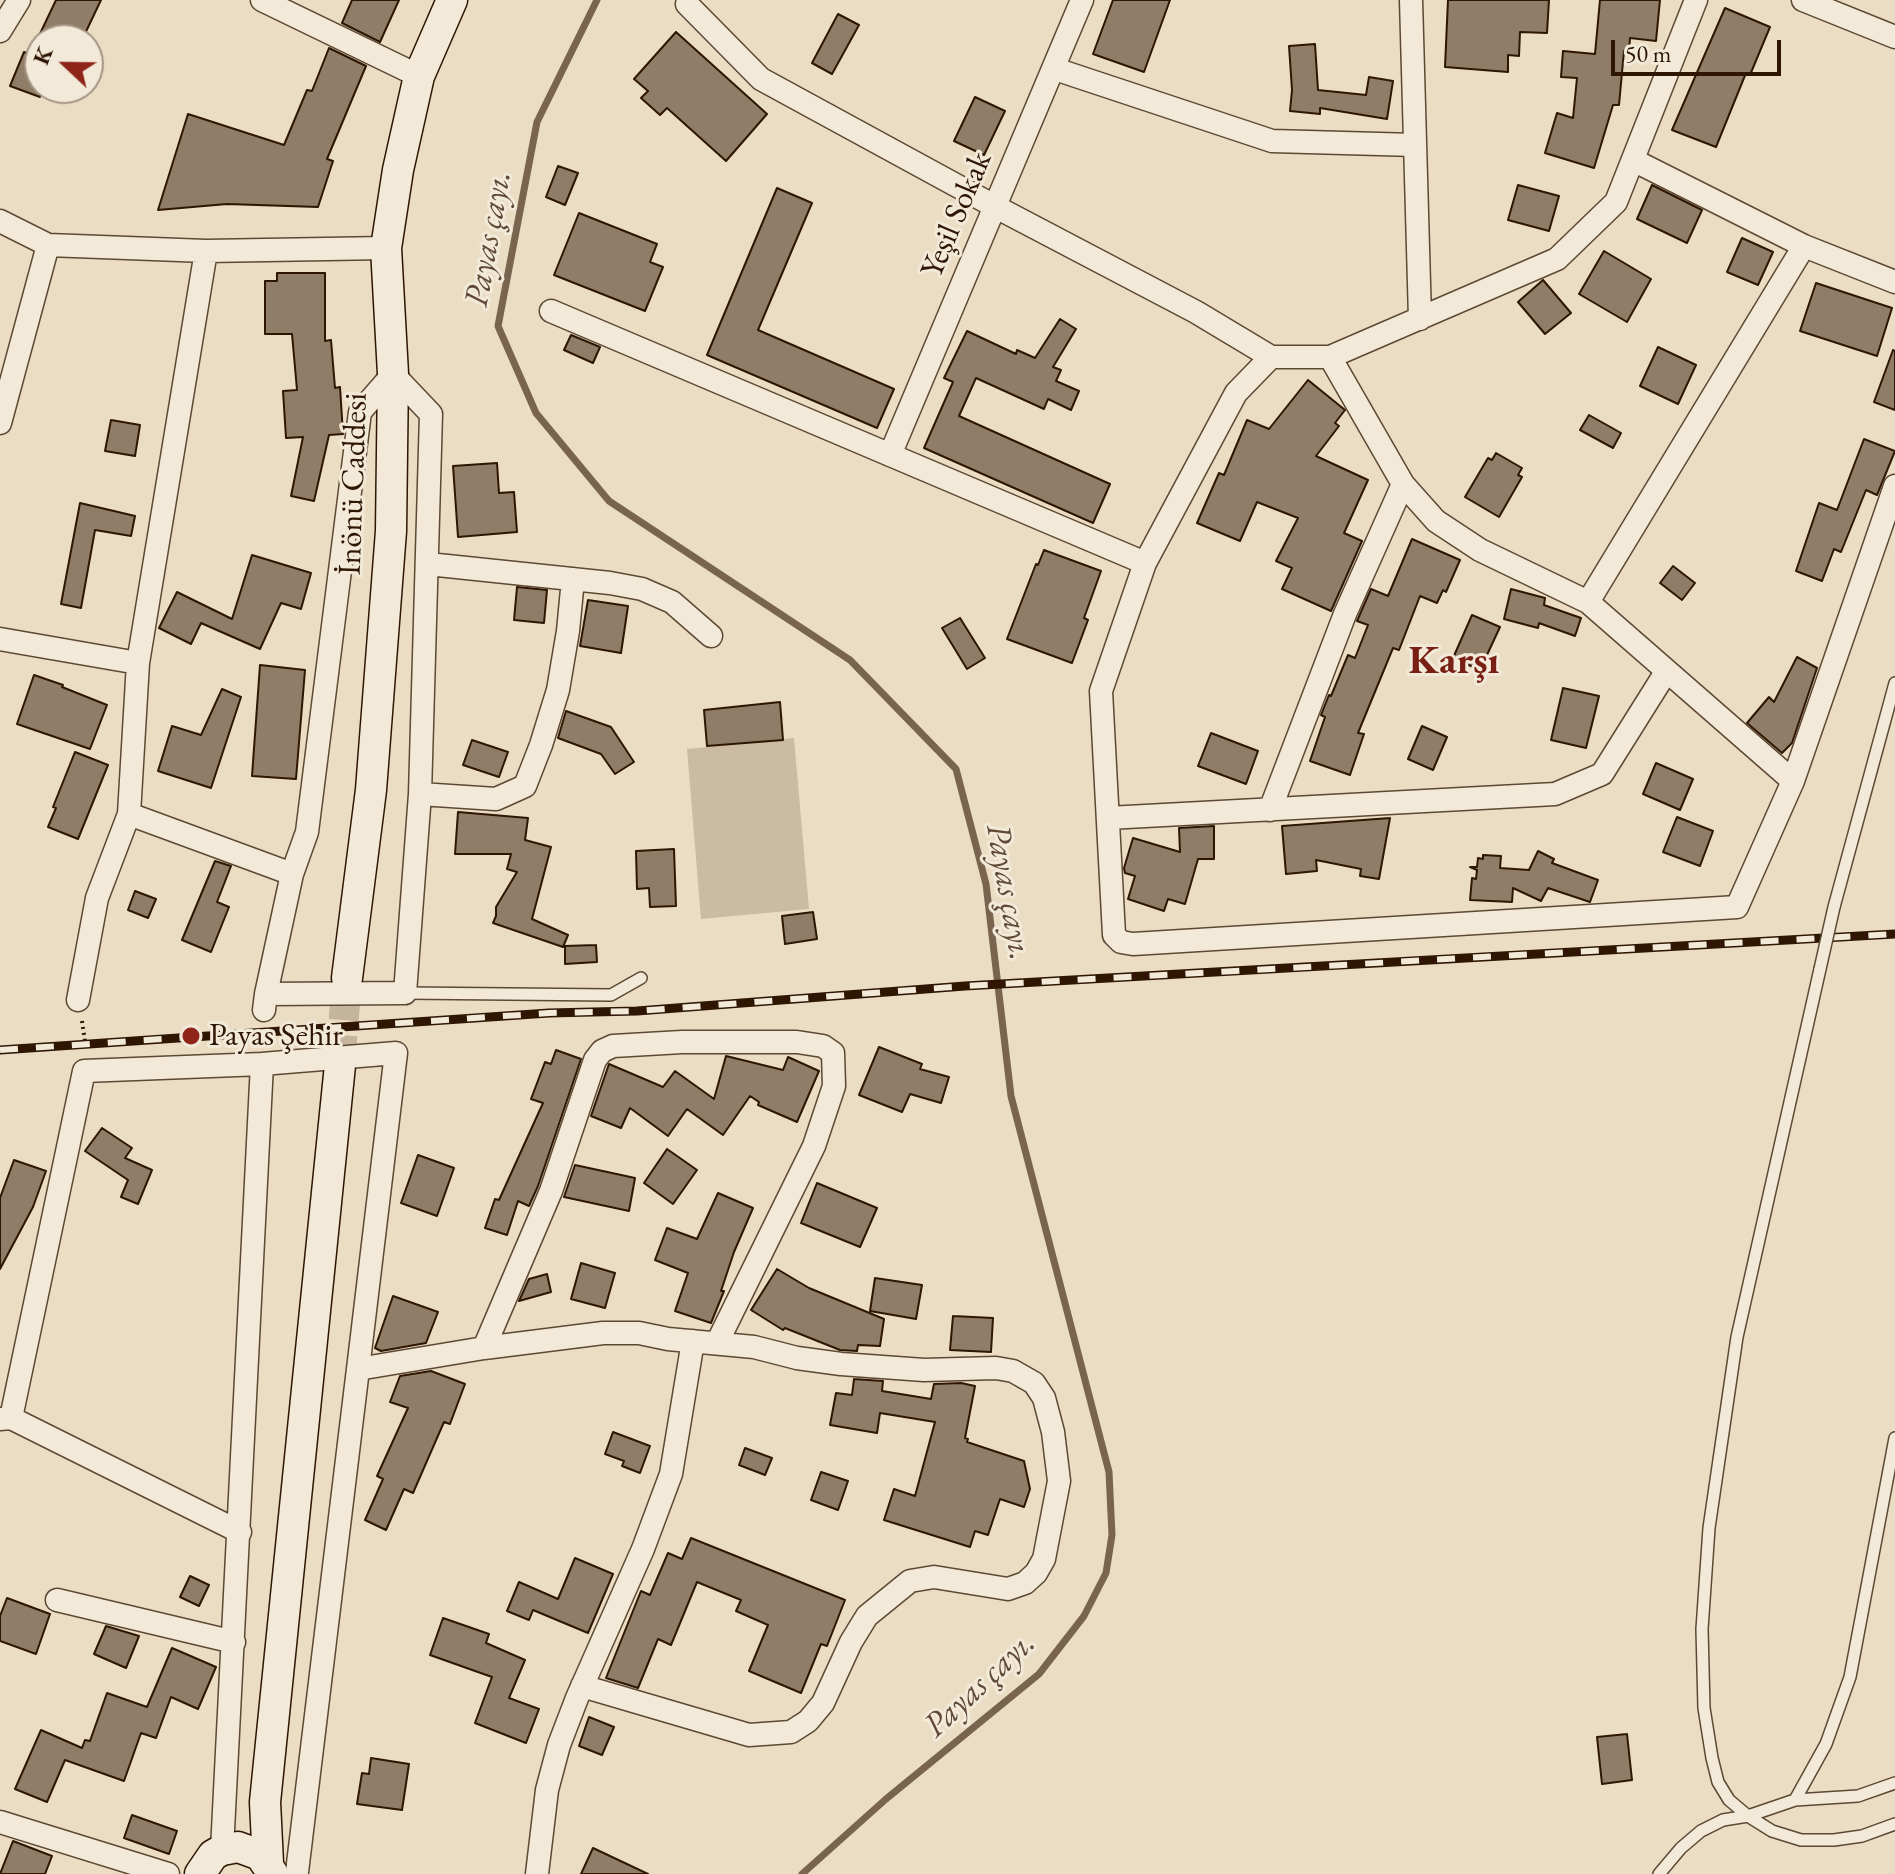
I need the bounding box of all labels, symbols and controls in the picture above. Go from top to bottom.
north arrow [24,24,104,104]
scale bar [1615,24,1785,74]
text: 50 m [1625,38,1672,69]
text: K [27,42,60,69]
street label: Yeşil Sokak [913,146,1001,284]
water label: Payas çayı. [457,167,521,311]
street label: İnönü Caddesi [332,392,376,576]
district label: Karşı [1409,638,1499,686]
water label: Payas çayı. [976,820,1040,964]
place label: Payas Şehi̇r [209,1017,343,1055]
marker: Payas Şehi̇r [180,1025,202,1047]
water label: Payas çayı. [916,1623,1044,1747]

